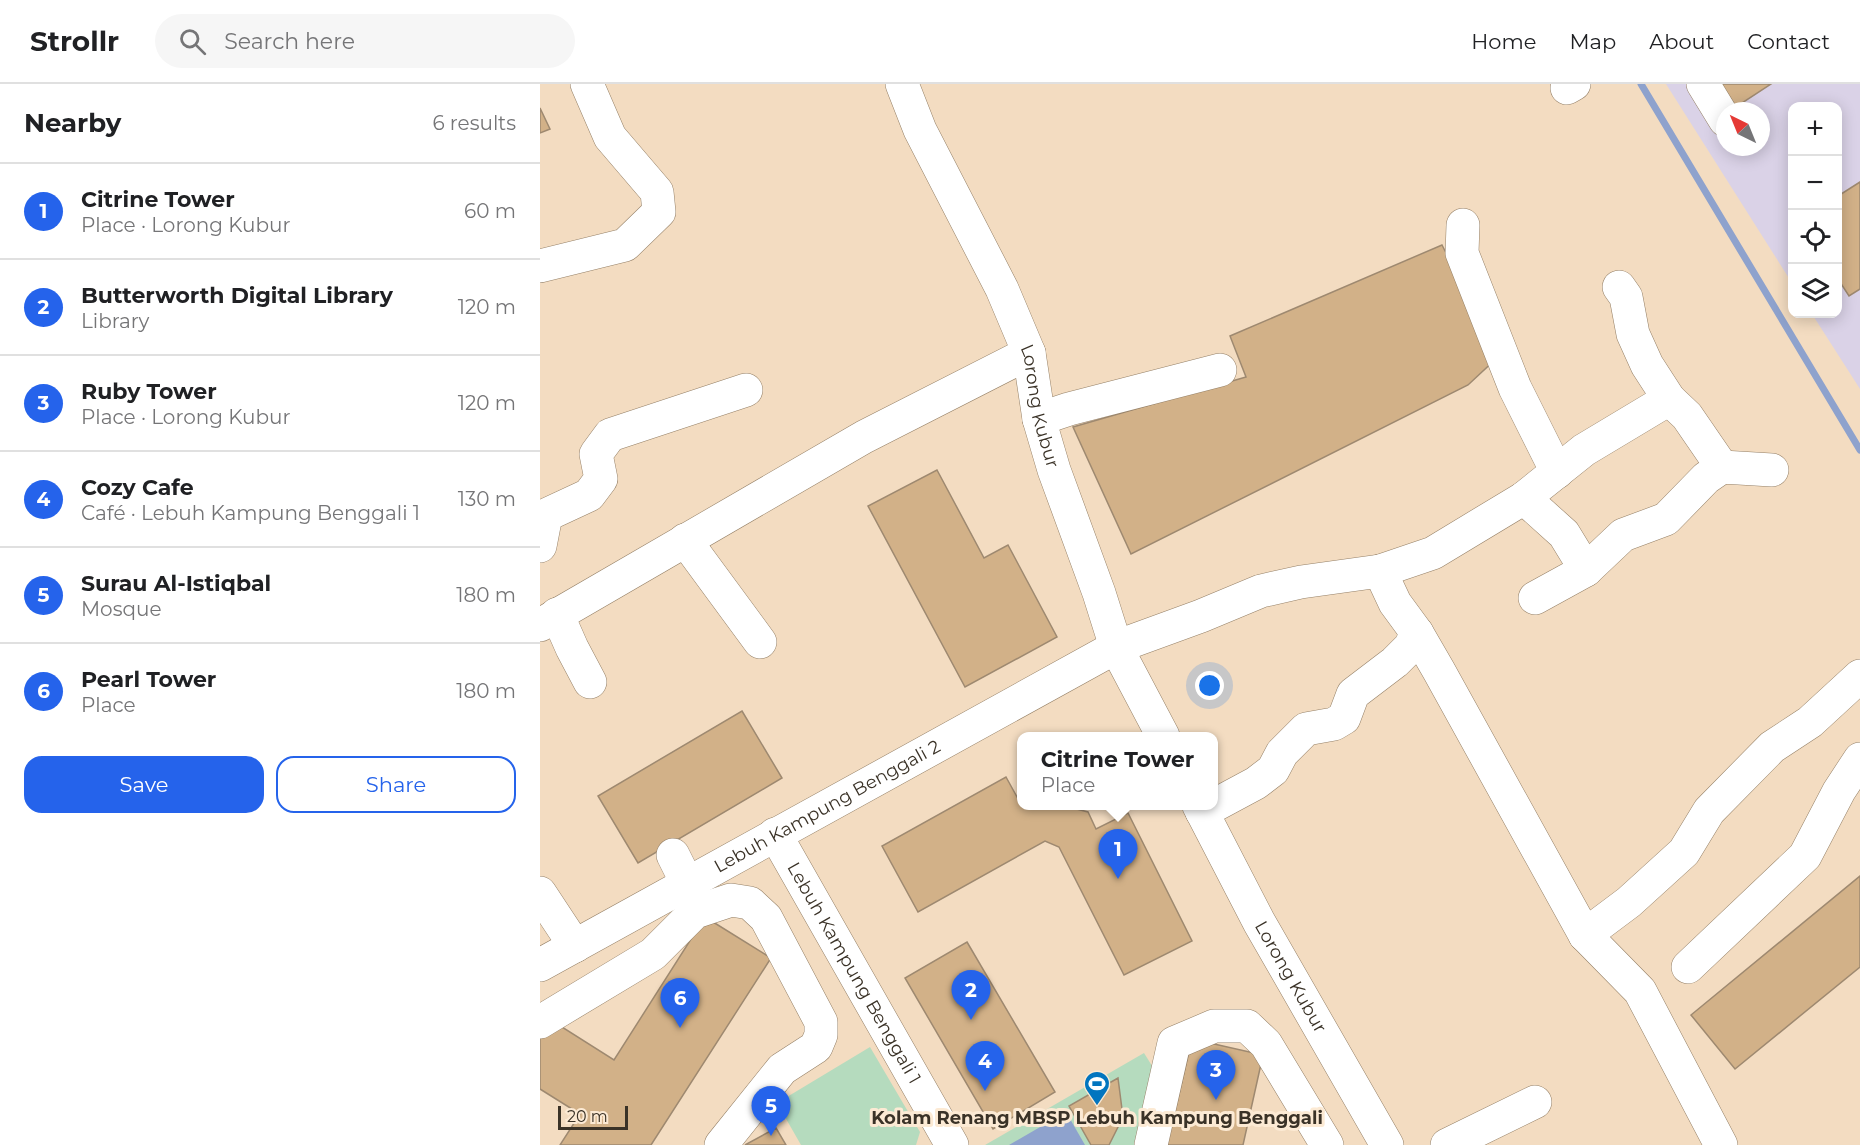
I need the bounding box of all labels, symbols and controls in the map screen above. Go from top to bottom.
search box [155,14,575,68]
text: Strollr [30,24,119,58]
icon: search [176,25,209,58]
text: Search here [224,28,355,55]
text: Home [1471,29,1536,54]
text: Map [1569,29,1616,54]
text: About [1649,29,1714,54]
text: Contact [1747,29,1830,54]
north arrow [1716,102,1770,156]
map controls [1788,102,1842,318]
button: + [1788,102,1842,156]
text: Nearby [24,107,121,139]
text: 6 results [432,111,516,135]
button: − [1788,156,1842,210]
text: Citrine Tower [81,186,235,213]
text: 1 [40,199,47,223]
text: 60 m [464,199,516,223]
button: locate [1788,210,1842,264]
text: Place · Lorong Kubur [81,213,290,237]
button: layers [1788,264,1842,318]
text: Butterworth Digital Library [81,282,393,309]
text: 2 [38,295,49,319]
text: 120 m [458,295,516,319]
text: Library [81,309,149,333]
street label: Lorong Kubur [1016,341,1064,470]
text: Ruby Tower [81,378,217,405]
text: 3 [38,391,49,415]
text: 120 m [458,391,516,415]
text: Place · Lorong Kubur [81,405,290,429]
text: Cozy Cafe [81,474,194,501]
text: 4 [37,487,50,511]
text: 130 m [458,487,516,511]
text: Café · Lebuh Kampung Benggali 1 [81,501,420,525]
text: Surau Al-Istiqbal [81,570,271,597]
text: 5 [38,583,49,607]
text: 180 m [456,583,516,607]
text: Mosque [81,597,161,621]
text: Pearl Tower [81,666,216,693]
your location [1195,671,1224,700]
text: 6 [37,679,50,703]
text: 180 m [456,679,516,703]
text: Place [81,693,136,717]
popup [1017,732,1218,810]
street label: Lebuh Kampung Benggali 2 [710,735,944,878]
text: Citrine Tower [1041,746,1194,773]
button: Save [24,756,264,813]
button: Share [276,756,516,813]
text: Place [1041,773,1095,797]
pin: 1 [1098,830,1138,879]
street label: Lebuh Kampung Benggali 1 [782,858,926,1088]
street label: Lorong Kubur [1250,917,1331,1037]
pin: 2 [952,970,990,1020]
pin: 6 [660,978,700,1028]
pin: 4 [966,1042,1004,1091]
pin: 3 [1196,1050,1236,1100]
sports icon: Kolam Renang MBSP Lebuh Kampung Benggali [1082,1069,1112,1107]
pin: 5 [752,1086,790,1136]
scale bar [558,1103,628,1130]
text: 20 m [567,1107,608,1126]
place label: Kolam Renang MBSP Lebuh Kampung Benggali [871,1107,1323,1129]

